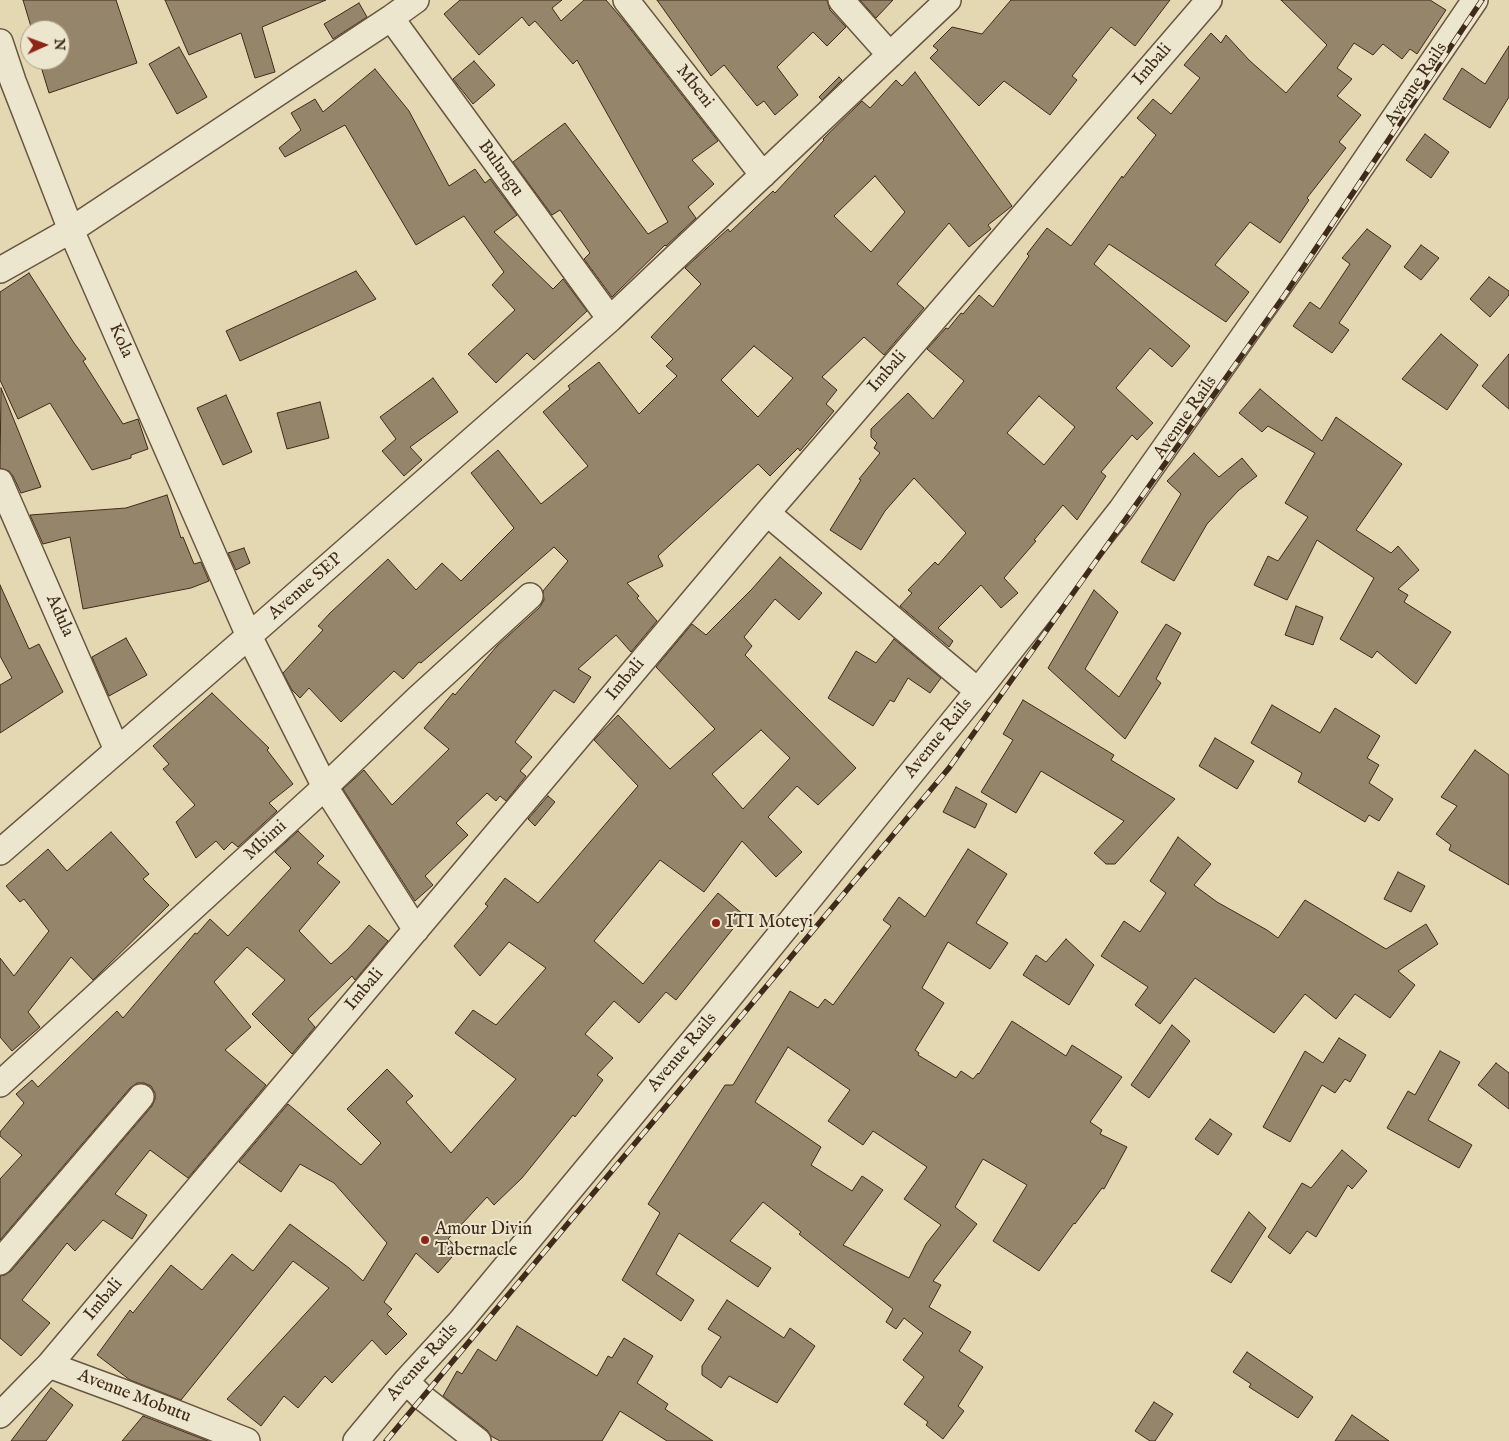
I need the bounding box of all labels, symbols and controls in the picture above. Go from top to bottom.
north arrow [20,20,70,70]
text: N [50,38,68,51]
street label: Avenue Rails [1381,39,1453,131]
street label: Imbali [1129,40,1177,90]
street label: Mbeni [670,61,718,113]
street label: Bulungu [472,137,528,201]
street label: Kola [103,320,137,362]
street label: Imbali [864,347,912,397]
street label: Avenue Rails [1150,372,1222,464]
street label: Avenue SEP [265,549,347,625]
street label: Adula [40,592,78,640]
street label: Imbali [602,654,650,706]
street label: Avenue Rails [900,695,978,783]
street label: Mbimi [240,816,292,866]
place label: ITI Moteyi [726,912,813,934]
marker: ITI Moteyi [710,917,722,929]
street label: Imbali [341,964,389,1016]
street label: Avenue Rails [644,1009,722,1097]
place label: Amour Divin Tabernacle [435,1219,532,1262]
marker: Amour Divin Tabernacle [419,1234,431,1246]
street label: Imbali [80,1274,128,1326]
street label: Avenue Rails [383,1320,463,1406]
street label: Avenue Mobutu [74,1365,194,1429]

